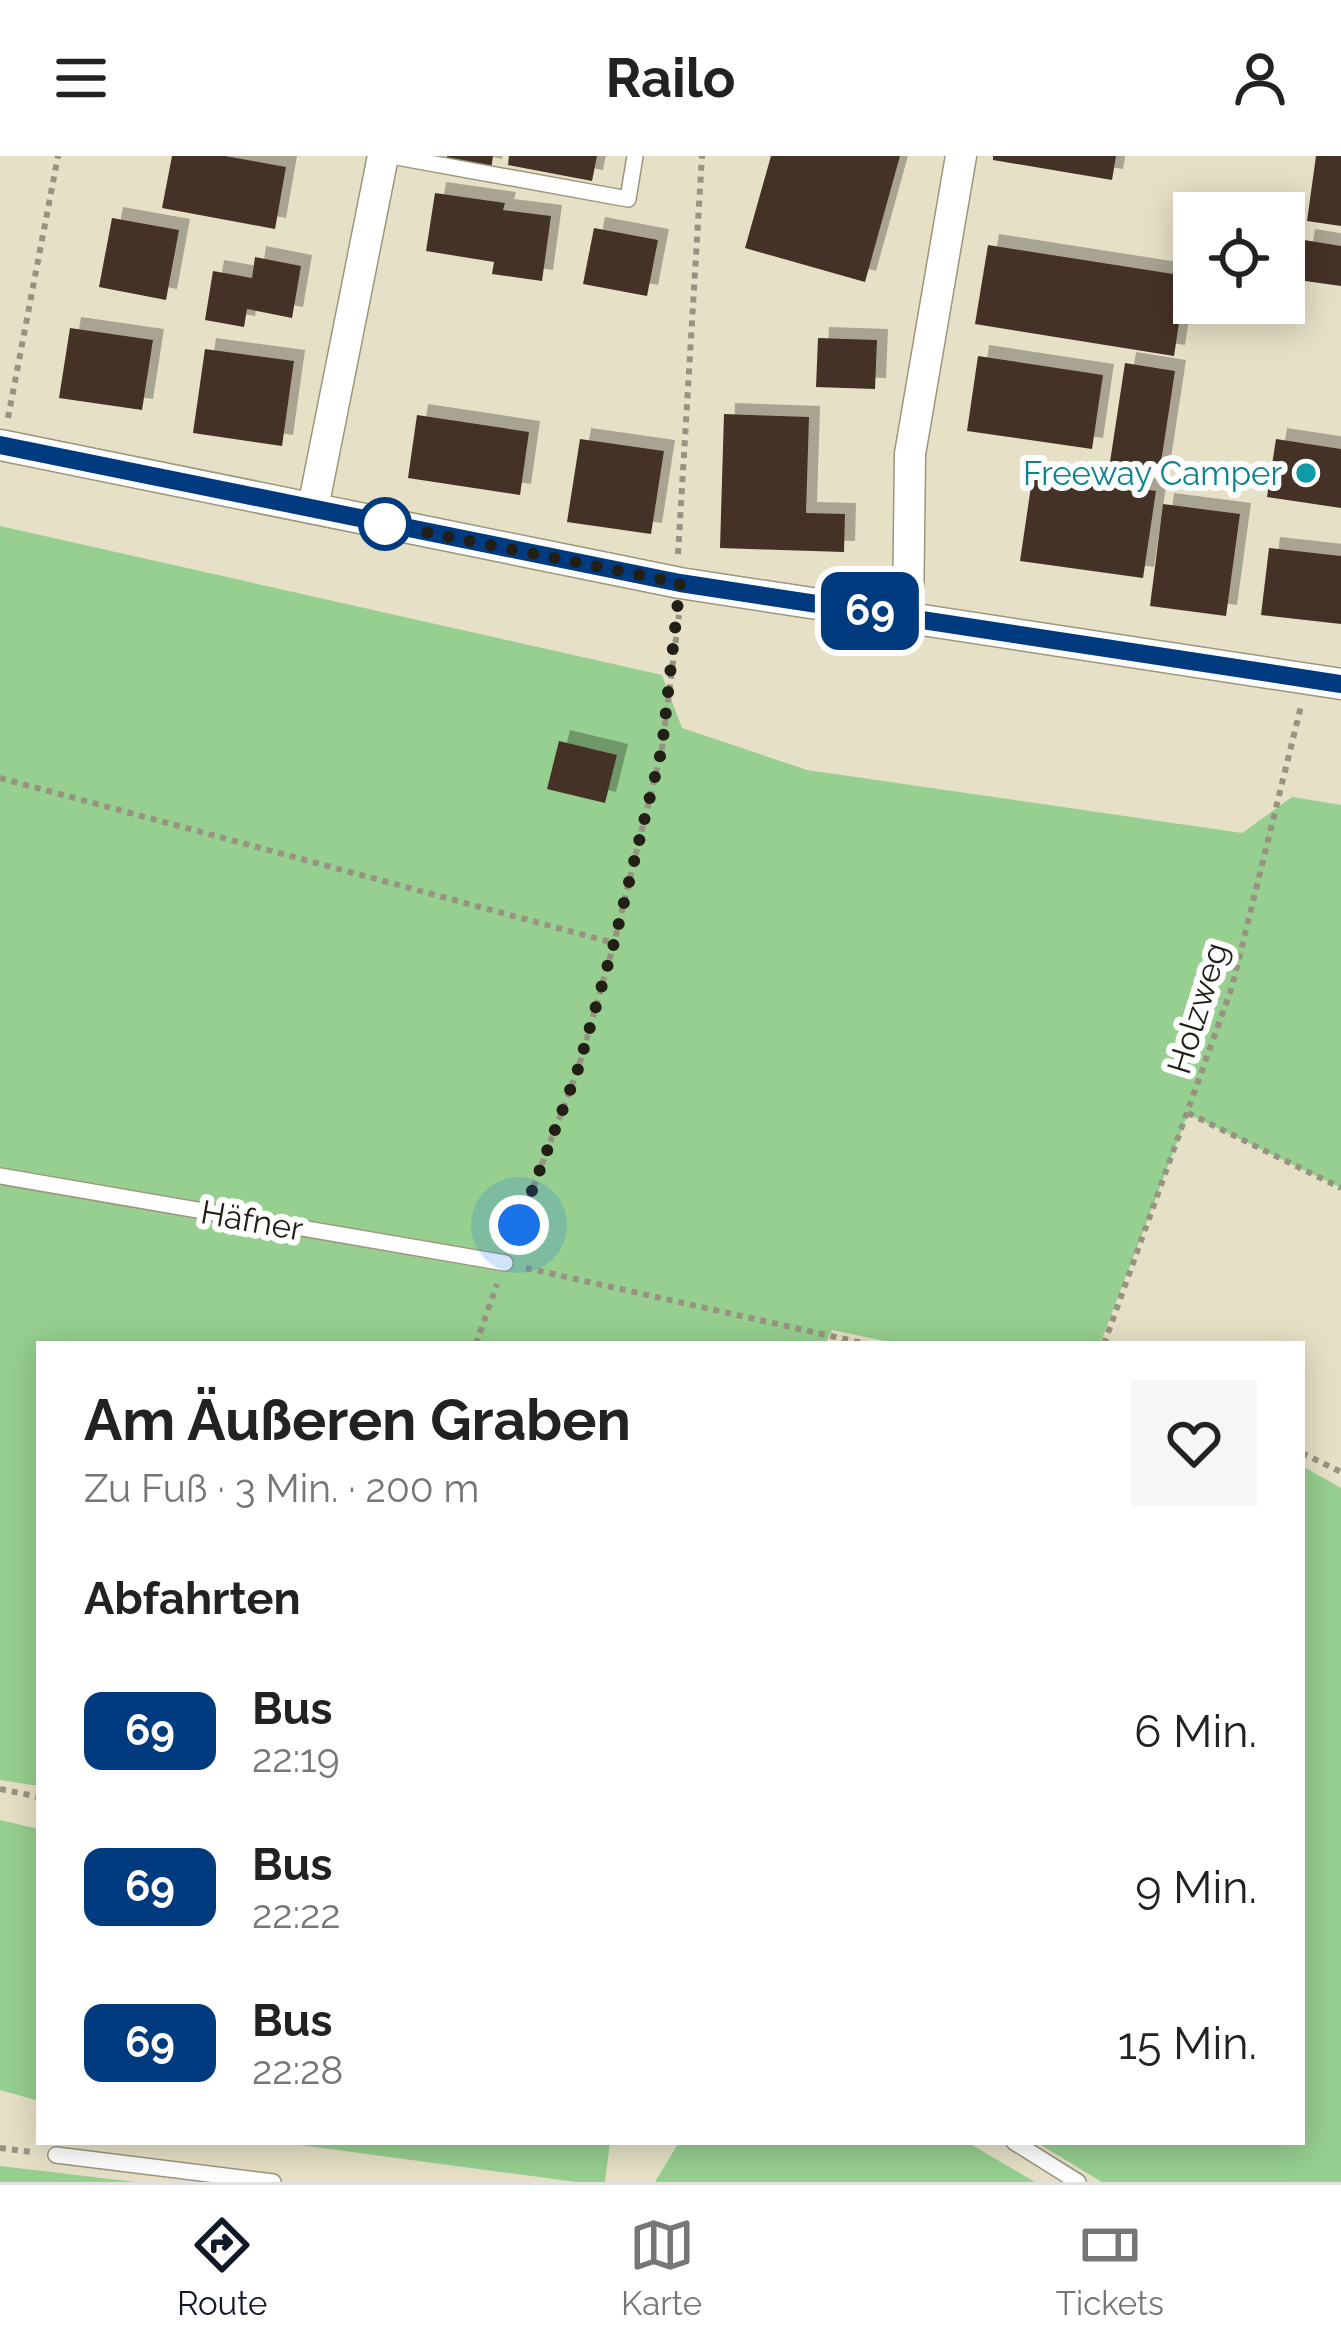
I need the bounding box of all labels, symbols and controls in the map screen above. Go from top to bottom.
icon: menu [48,45,114,111]
icon: person [1227,45,1293,111]
text: Railo [605,46,736,110]
map controls [1173,192,1305,324]
button: locate [1173,192,1305,324]
place label: Freeway Camper [1023,454,1282,493]
marker: Freeway Camper [1293,460,1319,486]
unlabelled marker [360,499,410,549]
line badge: 69 [816,572,924,650]
text: 69 [845,586,895,635]
street label: Holzweg [1159,938,1236,1078]
street label: Häfner [198,1192,306,1249]
your location [489,1195,549,1255]
button: heart [1131,1380,1257,1506]
text: Am Äußeren Graben [84,1386,631,1453]
text: Zu Fuß · 3 Min. · 200 m [84,1465,479,1511]
text: Abfahrten [84,1572,301,1625]
text: Bus [252,1682,333,1735]
text: 6 Min. [1134,1705,1257,1758]
text: 69 [125,1706,175,1755]
text: 22:19 [252,1735,340,1781]
text: Bus [252,1838,333,1891]
text: 9 Min. [1135,1861,1257,1914]
text: 69 [125,1862,175,1911]
text: 22:22 [252,1891,341,1937]
text: Bus [252,1994,333,2047]
text: 15 Min. [1118,2017,1257,2070]
text: 69 [125,2018,175,2067]
text: 22:28 [252,2047,343,2093]
tab: Route [177,2212,267,2323]
tab: Karte [621,2212,702,2323]
tab: Tickets [1056,2212,1164,2323]

